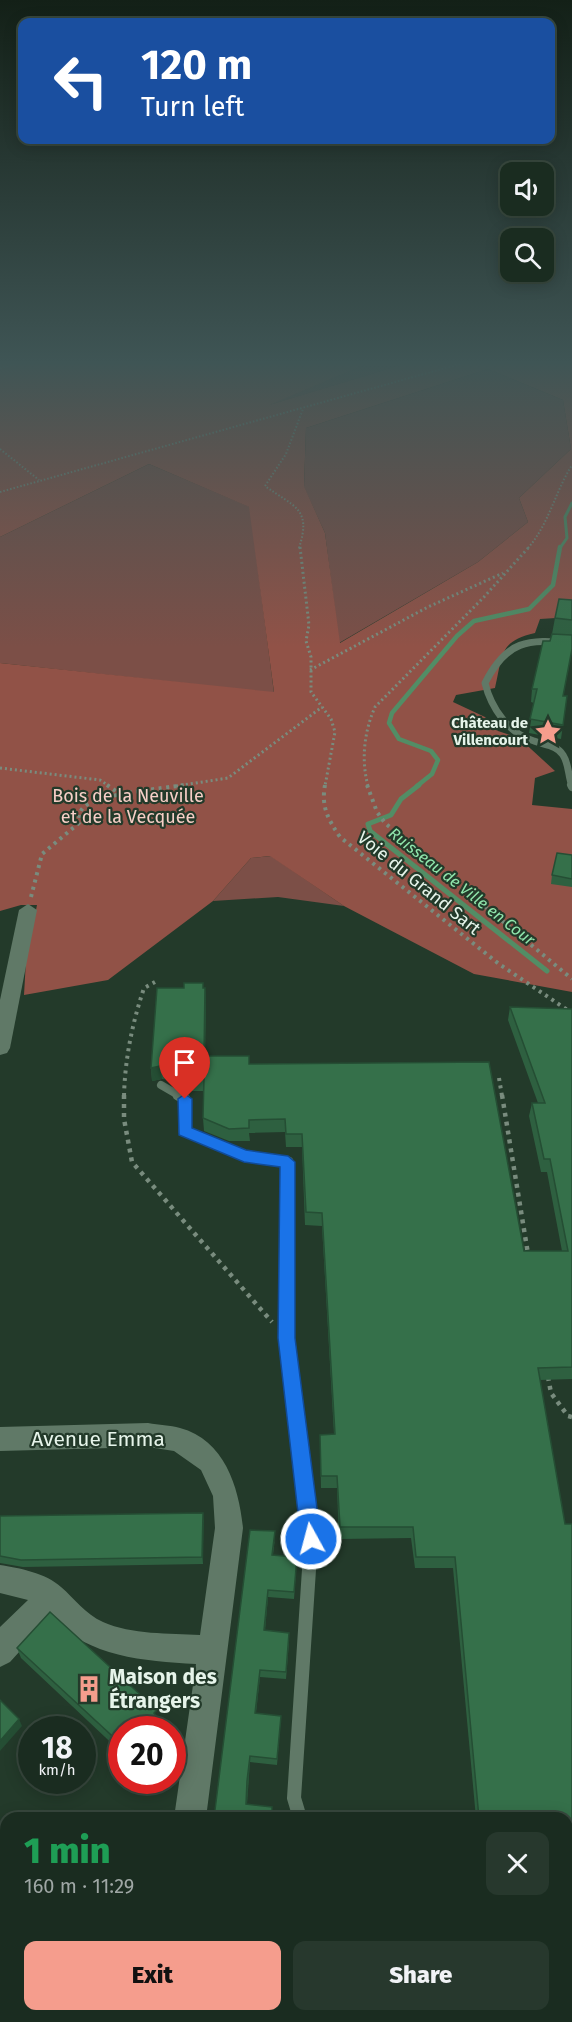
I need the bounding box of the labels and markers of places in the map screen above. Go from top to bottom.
place label: Château de Villencourt [451,714,528,749]
place icon: Château de Villencourt [533,717,563,747]
pin [159,1037,210,1099]
place label: Maison des Étrangers [109,1664,217,1714]
building icon: Maison des Étrangers [74,1674,104,1704]

